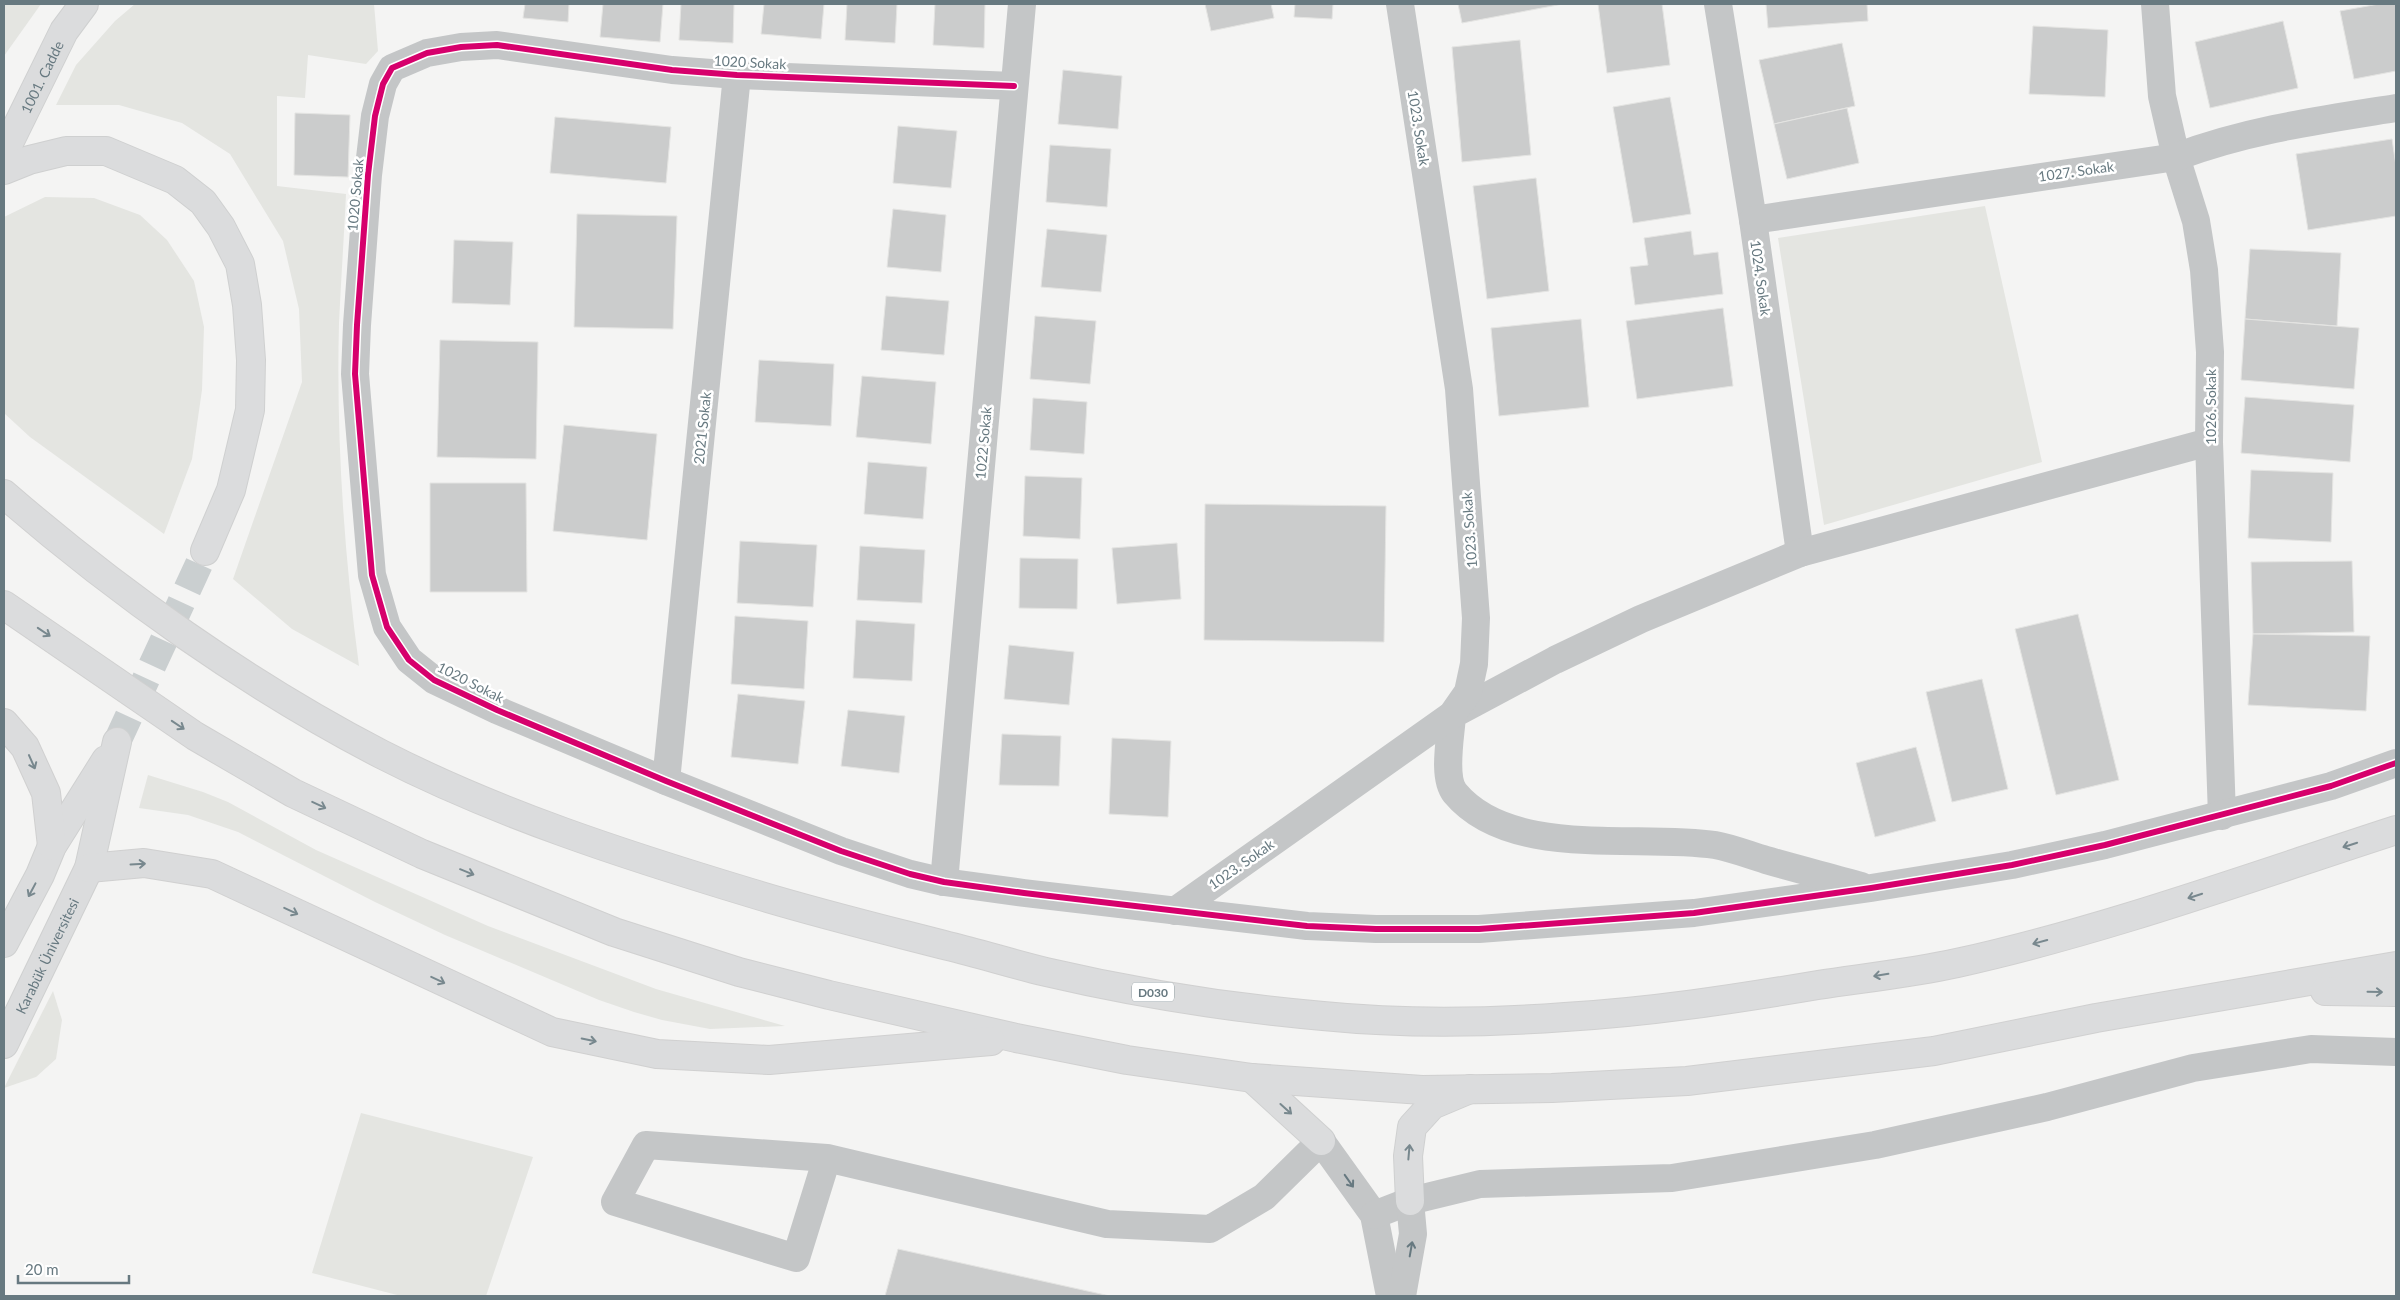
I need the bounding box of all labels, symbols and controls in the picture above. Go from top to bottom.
street label: 1001. Cadde [16,38,67,116]
street label: 1020 Sokak [713,52,788,72]
street label: 1023. Sokak [1405,89,1433,168]
street label: 1020 Sokak [343,157,367,232]
street label: 1027. Sokak [2037,157,2116,185]
street label: 1024. Sokak [1747,239,1775,318]
street label: 1026. Sokak [2202,368,2219,445]
street label: 2021 Sokak [690,390,714,465]
street label: 1022 Sokak [971,405,995,480]
street label: 1023. Sokak [1458,491,1480,569]
one-way arrow [37,627,51,637]
street label: 1020 Sokak [435,658,508,706]
one-way arrow [171,719,185,730]
one-way arrow [28,754,38,769]
one-way arrow [311,801,326,810]
street label: 1023. Sokak [1205,835,1278,893]
one-way arrow [2342,841,2358,851]
one-way arrow [129,859,145,868]
one-way arrow [459,868,474,878]
one-way arrow [27,883,37,897]
one-way arrow [2188,891,2204,901]
street label: Karabük Üniversitesi [11,895,82,1016]
one-way arrow [283,907,298,916]
one-way arrow [2032,937,2048,947]
one-way arrow [1873,971,1889,981]
one-way arrow [430,976,445,985]
road number: D030 [1132,982,1174,1002]
one-way arrow [2366,987,2382,997]
one-way arrow [580,1036,596,1045]
one-way arrow [1280,1103,1293,1115]
one-way arrow [1404,1145,1414,1161]
one-way arrow [1344,1174,1354,1188]
one-way arrow [1406,1241,1416,1257]
scale bar [18,1252,129,1284]
text: 20 m [25,1260,59,1278]

